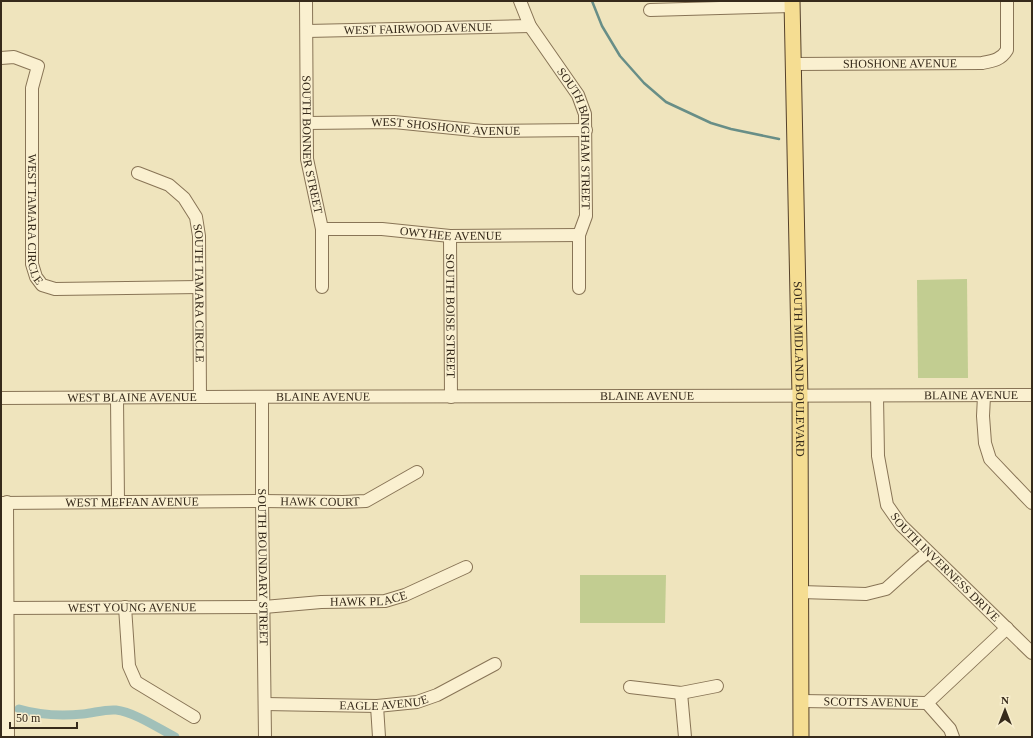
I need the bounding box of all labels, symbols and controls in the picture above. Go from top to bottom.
street label: WEST FAIRWOOD AVENUE [343,20,493,37]
street label: SHOSHONE AVENUE [843,56,957,71]
street label: SOUTH BINGHAM STREET [554,65,593,210]
street label: SOUTH BONNER STREET [299,75,326,216]
street label: WEST SHOSHONE AVENUE [371,115,520,138]
street label: WEST TAMARA CIRCLE [25,154,46,287]
street label: SOUTH TAMARA CIRCLE [190,223,207,363]
street label: OWYHEE AVENUE [399,224,502,243]
street label: SOUTH BOISE STREET [443,254,458,379]
street label: SOUTH MIDLAND BOULEVARD [791,281,807,457]
street label: BLAINE AVENUE [924,388,1018,402]
street label: BLAINE AVENUE [600,389,694,403]
street label: WEST BLAINE AVENUE [67,390,197,405]
street label: BLAINE AVENUE [276,390,370,404]
street label: SOUTH BOUNDARY STREET [255,488,271,646]
street label: WEST MEFFAN AVENUE [65,494,199,510]
street label: HAWK COURT [280,494,361,509]
street label: SOUTH INVERNESS DRIVE [887,510,1003,624]
street label: HAWK PLACE [330,588,409,609]
street label: WEST YOUNG AVENUE [68,600,196,615]
north arrow [985,690,1025,730]
street label: EAGLE AVENUE [339,692,430,713]
street label: SCOTTS AVENUE [823,694,919,710]
text: N [1001,694,1009,706]
scale bar [10,704,77,730]
text: 50 m [16,711,41,725]

